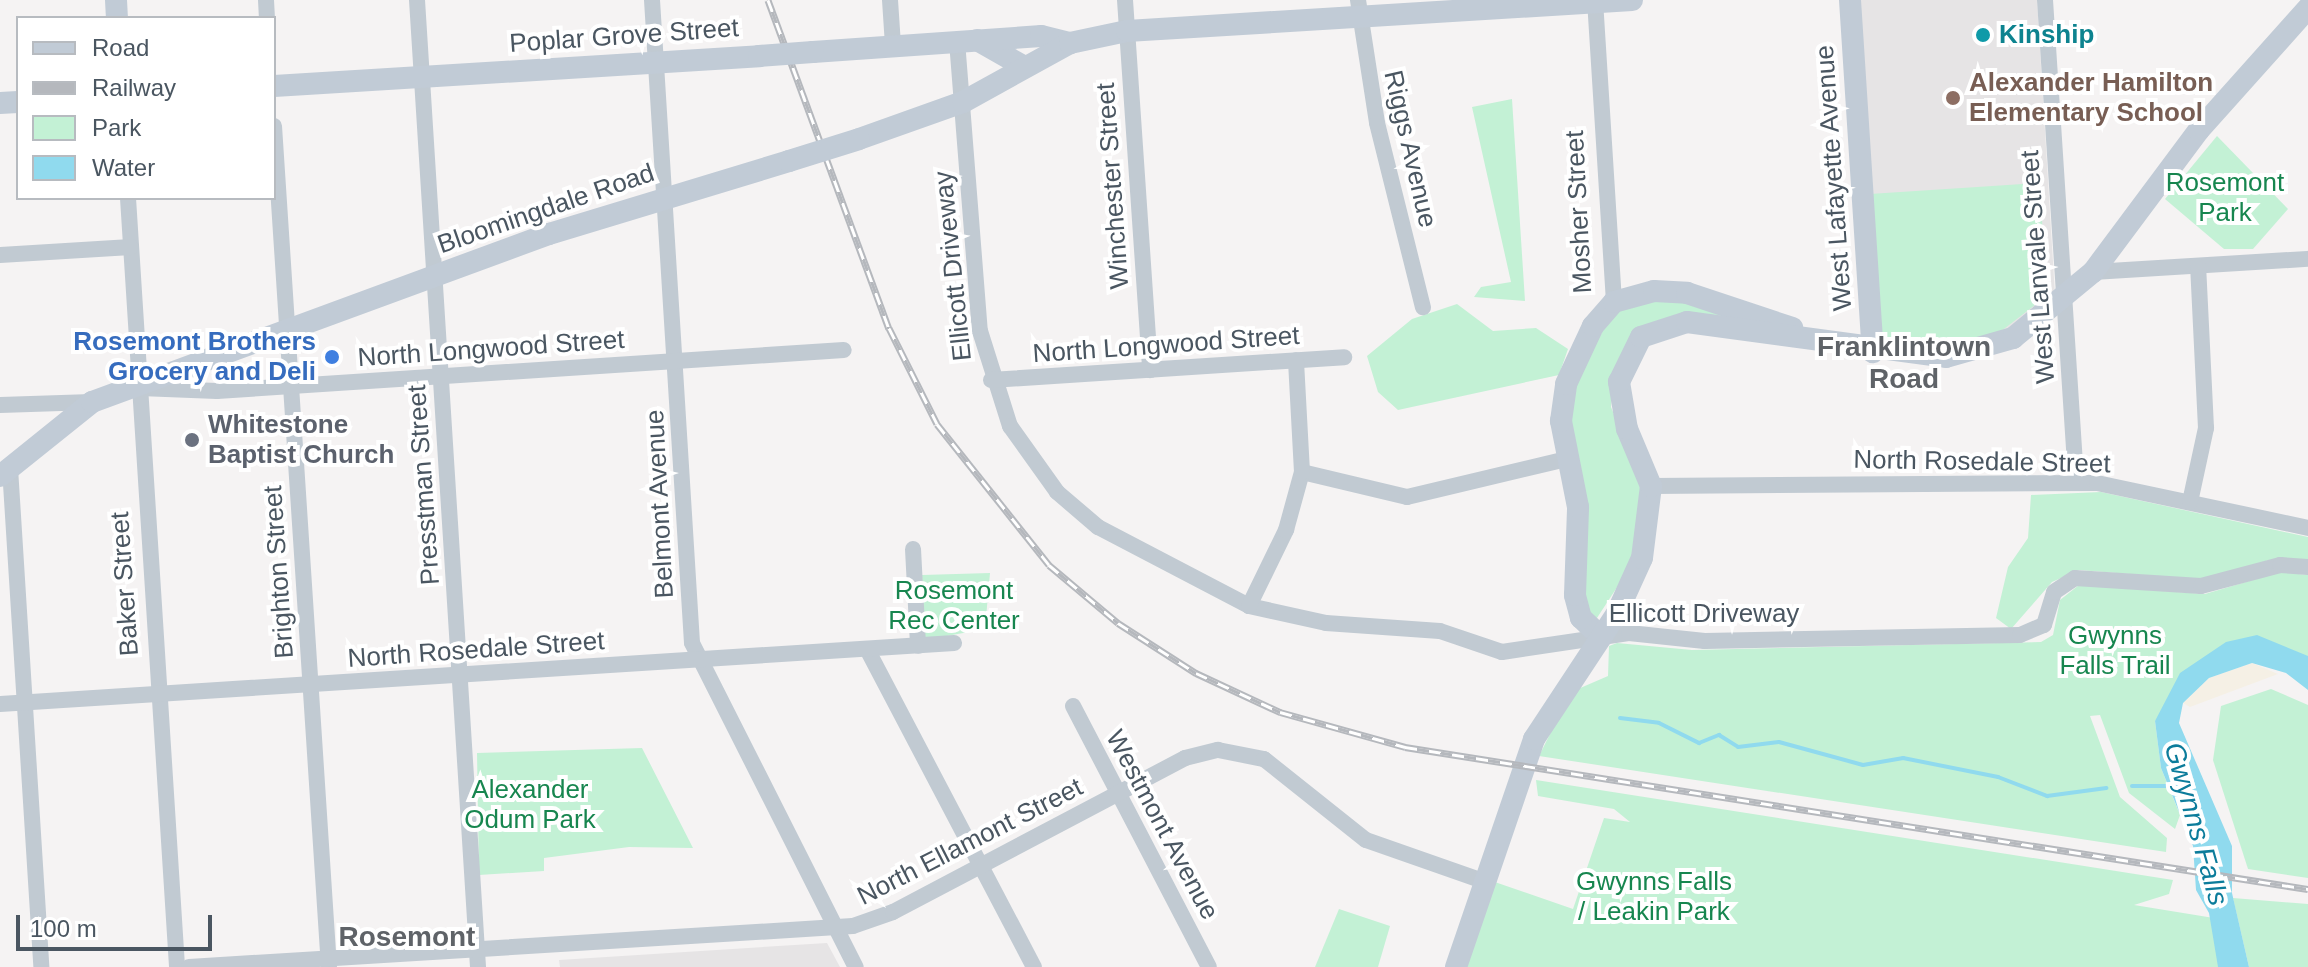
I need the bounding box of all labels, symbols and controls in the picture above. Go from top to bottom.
street label: Poplar Grove Street [508,12,740,60]
legend [16,16,276,200]
place label: Kinship [1999,19,2094,51]
marker: Kinship [1974,26,1992,44]
text: Road [92,34,149,61]
street label: West Lafayette Avenue [1809,43,1859,313]
street label: Riggs Avenue [1377,67,1443,231]
place label: Alexander Hamilton Elementary School [1969,67,2213,128]
text: Railway [92,74,176,101]
street label: Winchester Street [1090,82,1136,290]
marker: Alexander Hamilton Elementary School [1944,89,1962,107]
text: Park [92,114,141,141]
street label: Mosher Street [1559,130,1599,294]
street label: West Lanvale Street [2014,149,2062,385]
text: Water [92,154,155,181]
street label: Bloomingdale Road [434,157,658,261]
park label: Rosemont Park [2166,167,2284,228]
street label: Ellicott Driveway [928,170,978,362]
street label: North Longwood Street [1032,320,1300,370]
street label: North Longwood Street [357,324,625,374]
place label: Rosemont Brothers Grocery and Deli [73,326,316,388]
district label: Franklintown Road [1817,330,1991,396]
marker: Rosemont Brothers Grocery and Deli [323,348,341,366]
street label: Presstman Street [401,384,447,586]
street label: Belmont Avenue [639,408,681,600]
place label: Whitestone Baptist Church [208,409,394,470]
marker: Whitestone Baptist Church [183,431,201,449]
street label: North Rosedale Street [1853,444,2111,480]
street label: Brighton Street [257,484,301,660]
street label: Baker Street [104,511,146,657]
park label: Rosemont Rec Center [888,575,1020,636]
street label: Ellicott Driveway [1609,598,1799,630]
park label: Gwynns Falls Trail [2059,620,2171,682]
street label: North Rosedale Street [347,625,605,675]
street label: Westmont Avenue [1099,724,1225,926]
water label: Gwynns Falls [2157,739,2235,909]
street label: North Ellamont Street [852,772,1088,912]
park label: Alexander Odum Park [464,774,596,836]
park label: Gwynns Falls / Leakin Park [1576,866,1732,928]
scale bar [20,899,216,949]
text: 100 m [30,915,97,942]
district label: Rosemont [339,920,475,954]

